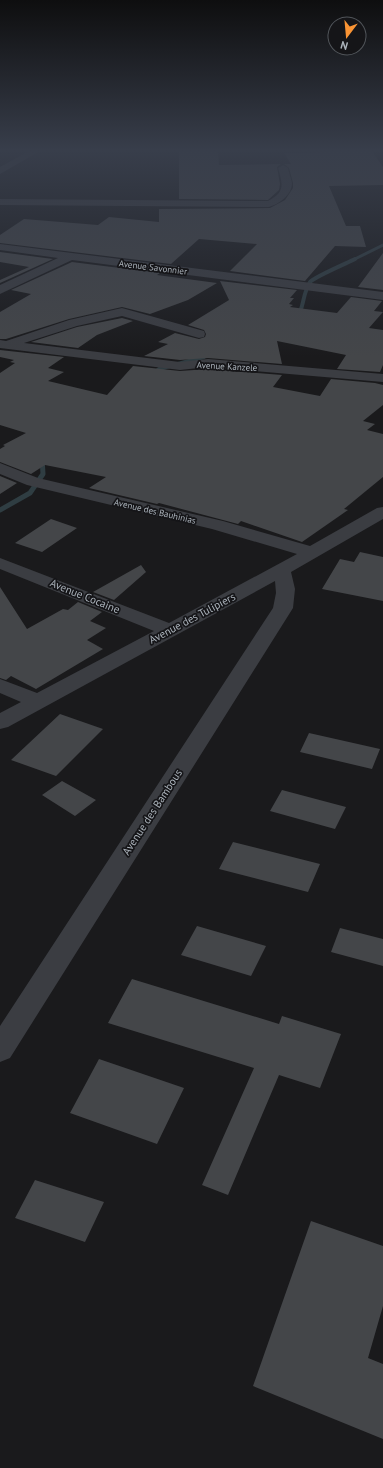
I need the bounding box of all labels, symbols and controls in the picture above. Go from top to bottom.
north arrow [327,16,367,56]
text: N [339,38,350,53]
street label: Avenue Savonnier [118,257,188,277]
street label: Avenue Kanzele [196,359,258,373]
street label: Avenue des Bauhinias [113,496,197,526]
street label: Avenue Cocaine [48,576,122,617]
street label: Avenue des Tulipiers [146,589,238,647]
street label: Avenue des Bambous [119,766,185,858]

